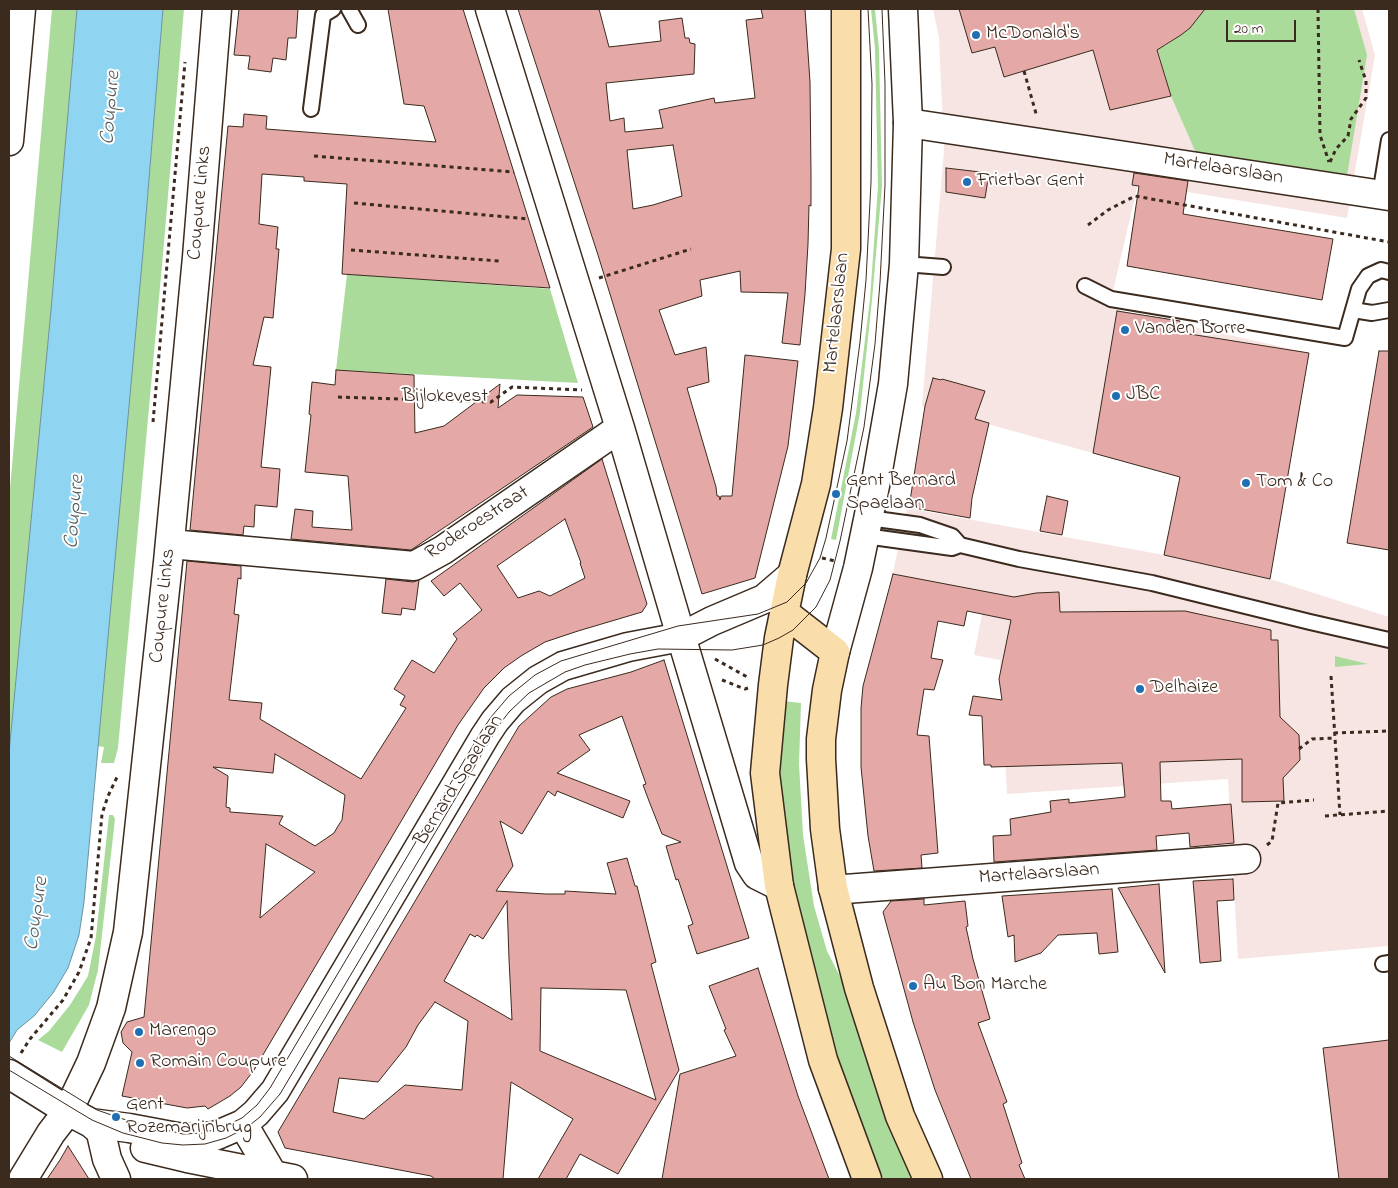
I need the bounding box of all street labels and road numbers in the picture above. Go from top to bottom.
street label: Coupure Links [184,145,218,261]
street label: Martelaarslaan [1161,149,1285,191]
street label: Martelaarslaan [820,252,856,374]
street label: Bijlokevest [402,386,488,410]
street label: Roderoestraat [422,482,534,566]
street label: Coupure Links [146,548,182,664]
street label: Bernard Spaelaan [410,711,510,851]
street label: Martelaarslaan [978,859,1100,891]

